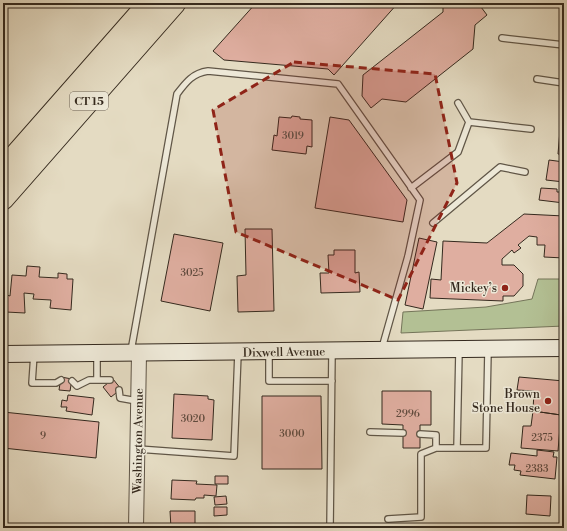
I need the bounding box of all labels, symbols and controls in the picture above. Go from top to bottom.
road number: CT 15 [70,92,108,110]
house number: 3019 [282,130,304,142]
house number: 3025 [180,267,204,279]
place label: Mickey’s [450,281,497,296]
marker: Mickey’s [500,283,510,293]
street label: Dixwell Avenue [243,344,326,361]
place label: Brown Stone House [472,387,540,416]
street label: Washington Avenue [130,388,147,495]
marker: Brown Stone House [543,396,553,406]
house number: 2996 [396,408,420,420]
house number: 3020 [181,413,206,425]
house number: 3000 [279,428,305,440]
house number: 9 [40,430,46,442]
house number: 2375 [531,432,553,444]
house number: 2383 [526,463,549,475]

